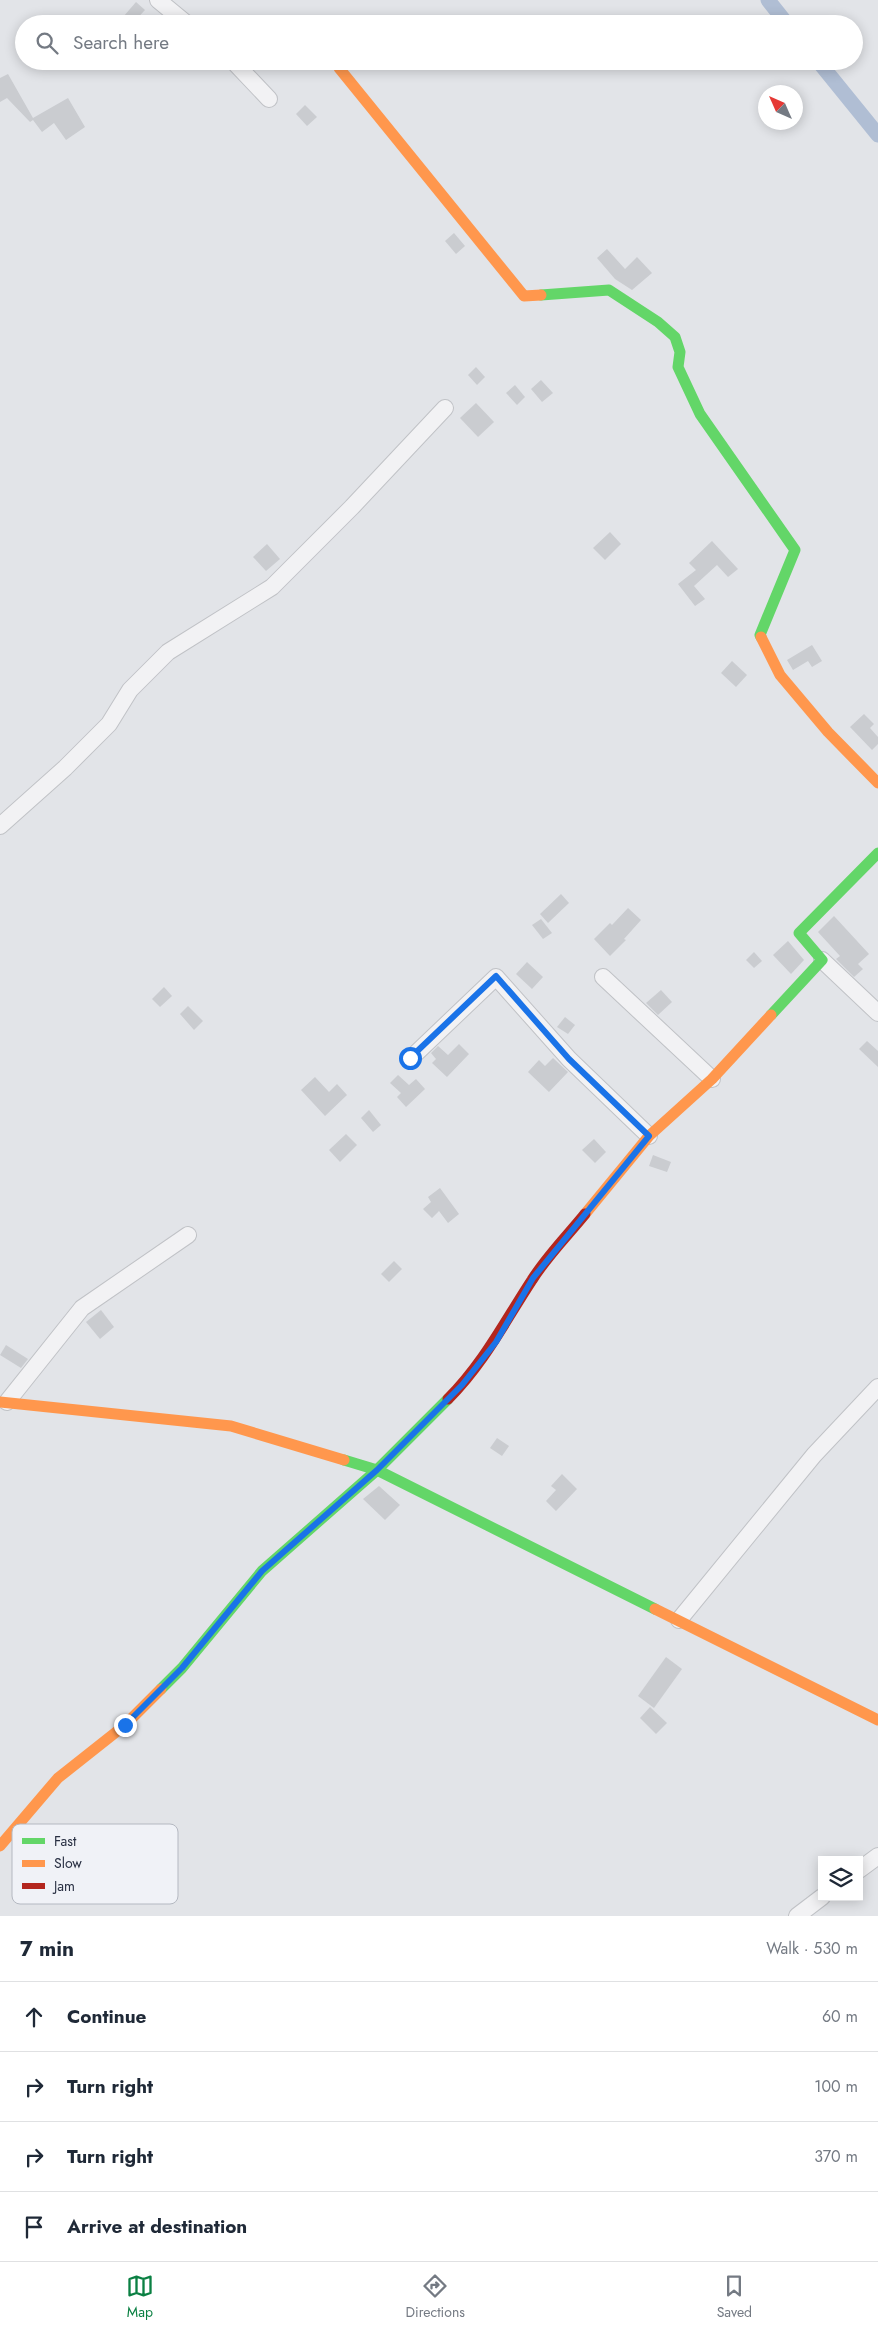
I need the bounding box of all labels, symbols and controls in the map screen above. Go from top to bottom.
search box [15,15,863,70]
icon: search [33,29,61,57]
text: Search here [73,29,169,56]
north arrow [758,85,803,130]
route start [399,1047,422,1070]
route end [114,1714,137,1737]
legend [12,1824,178,1904]
text: Fast [54,1831,77,1851]
text: Slow [54,1853,82,1873]
map controls [818,1856,863,1901]
button: layers [818,1856,863,1901]
text: Jam [52,1876,75,1896]
text: 7 min [20,1934,74,1964]
text: Walk · 530 m [766,1937,858,1960]
icon: ahead [20,2003,48,2031]
text: Continue [67,2003,146,2030]
text: 60 m [822,2005,858,2028]
icon: right [20,2073,48,2101]
text: Turn right [67,2073,153,2100]
text: 100 m [814,2075,858,2098]
icon: right [20,2143,48,2171]
text: Turn right [67,2143,153,2170]
text: 370 m [814,2145,858,2168]
icon: arrive [20,2213,48,2241]
text: Arrive at destination [67,2213,247,2240]
tab: Map [126,2272,154,2322]
tab: Directions [406,2272,465,2322]
tab: Saved [717,2272,752,2322]

